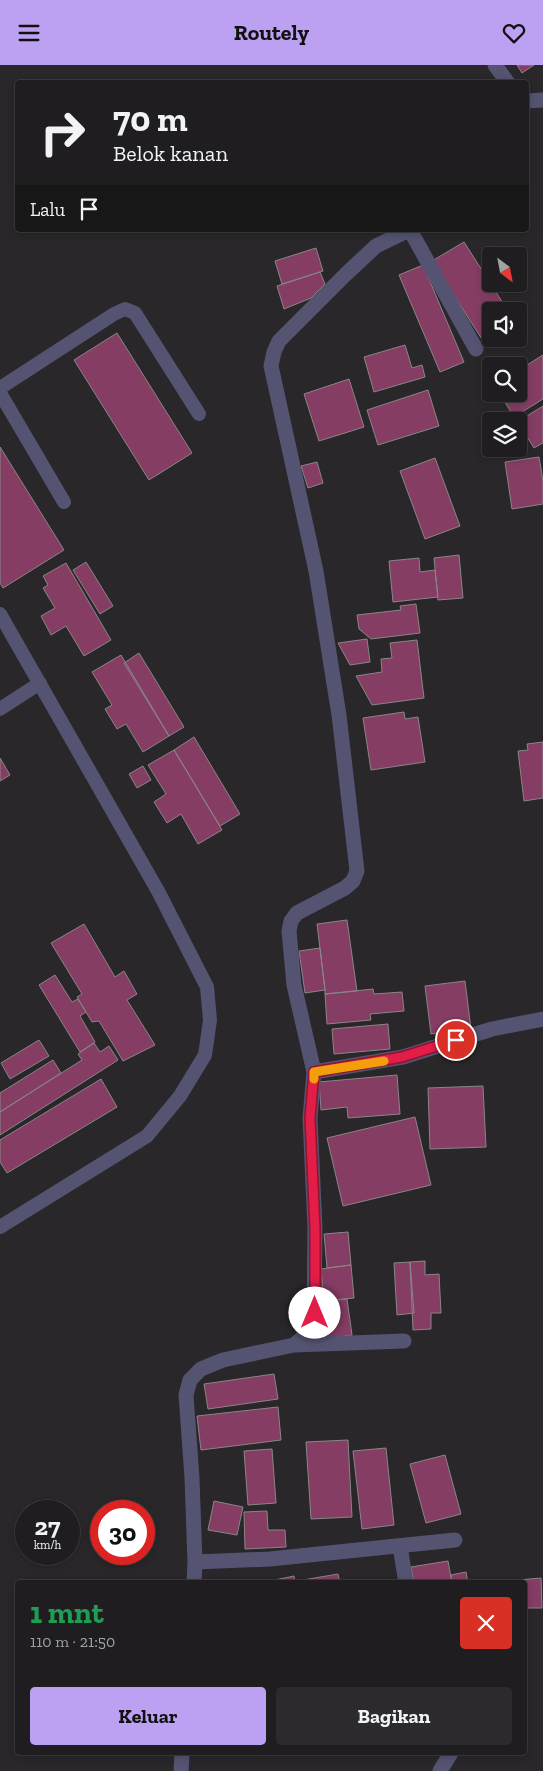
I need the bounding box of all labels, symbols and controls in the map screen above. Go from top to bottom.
icon: menu [15,19,43,47]
text: Routely [234,19,309,46]
icon: heart [500,19,528,47]
text: 70 m [113,98,188,140]
icon: right [30,100,95,165]
text: Belok kanan [113,140,228,167]
icon: arrive [75,195,103,223]
text: Lalu [30,198,65,221]
north arrow [482,247,528,293]
map controls [482,247,527,457]
button: sound [482,302,527,347]
button: search [482,357,527,402]
button: layers [482,412,527,457]
pin [435,1019,477,1061]
icon: arrive [442,1026,470,1054]
position arrow [288,1286,340,1338]
speed limit sign: 30 [90,1500,155,1565]
text: 27 [35,1511,60,1541]
text: km/h [34,1538,61,1552]
text: 1 mnt [30,1595,104,1631]
button: close [460,1597,512,1649]
text: 110 m · 21:50 [30,1632,115,1651]
button: Keluar [30,1687,266,1745]
button: Bagikan [276,1687,512,1745]

